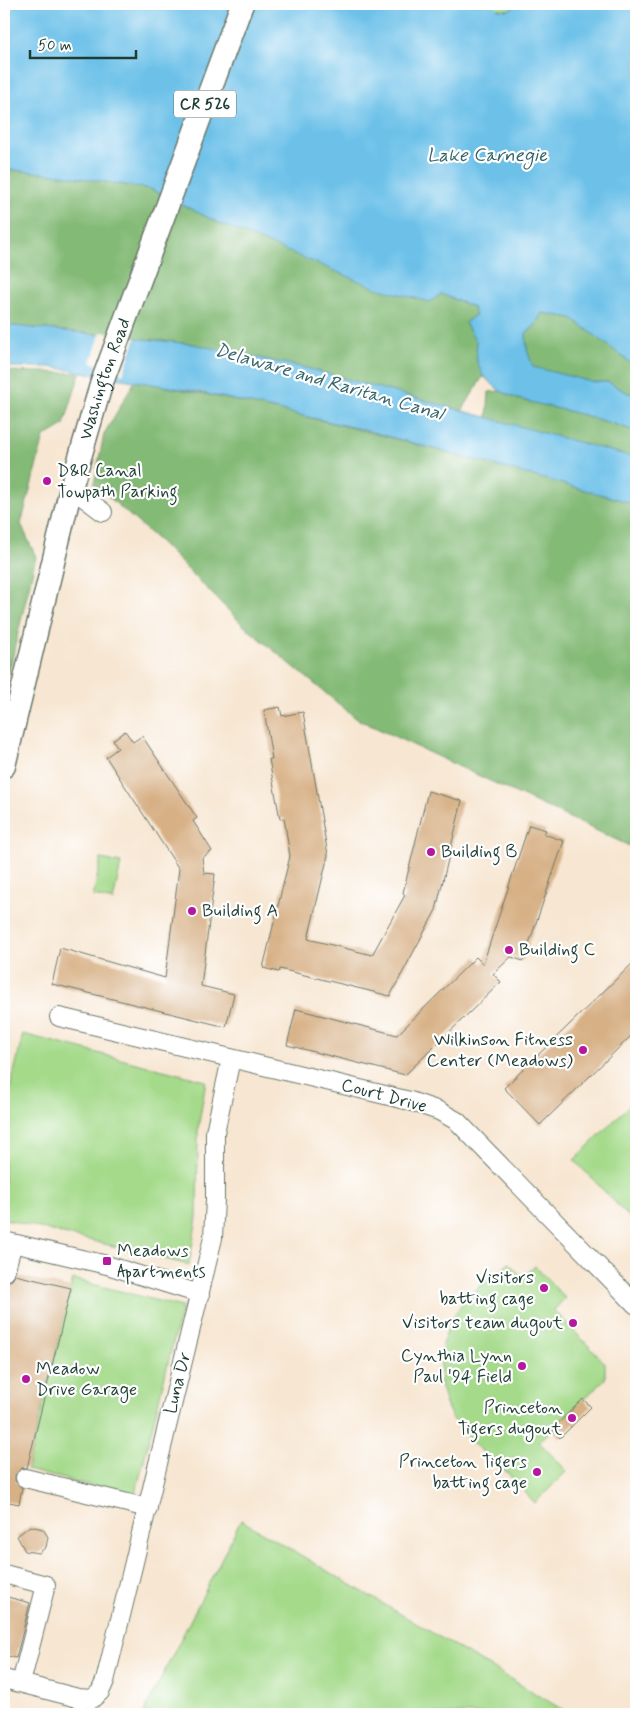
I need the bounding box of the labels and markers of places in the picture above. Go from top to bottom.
place label: D&R Canal Towpath Parking [57,459,178,506]
marker: D&R Canal Towpath Parking [41,475,53,487]
place label: Building B [441,840,518,866]
marker: Building B [425,846,437,858]
place label: Building A [202,899,278,925]
marker: Building A [186,905,198,917]
place label: Building C [519,938,596,964]
marker: Building C [503,944,515,956]
place label: Wilkinson Fitness Center (Meadows) [427,1028,574,1073]
marker: Wilkinson Fitness Center (Meadows) [577,1044,589,1056]
place label: Meadows Apartments [117,1239,205,1285]
marker: Meadows Apartments [101,1255,113,1267]
place label: Visitors batting cage [439,1266,534,1313]
marker: Visitors batting cage [538,1282,550,1294]
place label: Visitors team dugout [402,1311,563,1336]
marker: Visitors team dugout [567,1317,579,1329]
place label: Cynthia Lynn Paul '94 Field [401,1344,512,1389]
place label: Meadow Drive Garage [36,1357,137,1403]
marker: Cynthia Lynn Paul '94 Field [516,1360,528,1372]
marker: Meadow Drive Garage [20,1373,32,1385]
place label: Princeton Tigers dugout [458,1396,562,1443]
marker: Princeton Tigers dugout [566,1412,578,1424]
place label: Princeton Tigers batting cage [399,1450,527,1497]
marker: Princeton Tigers batting cage [531,1466,543,1478]

